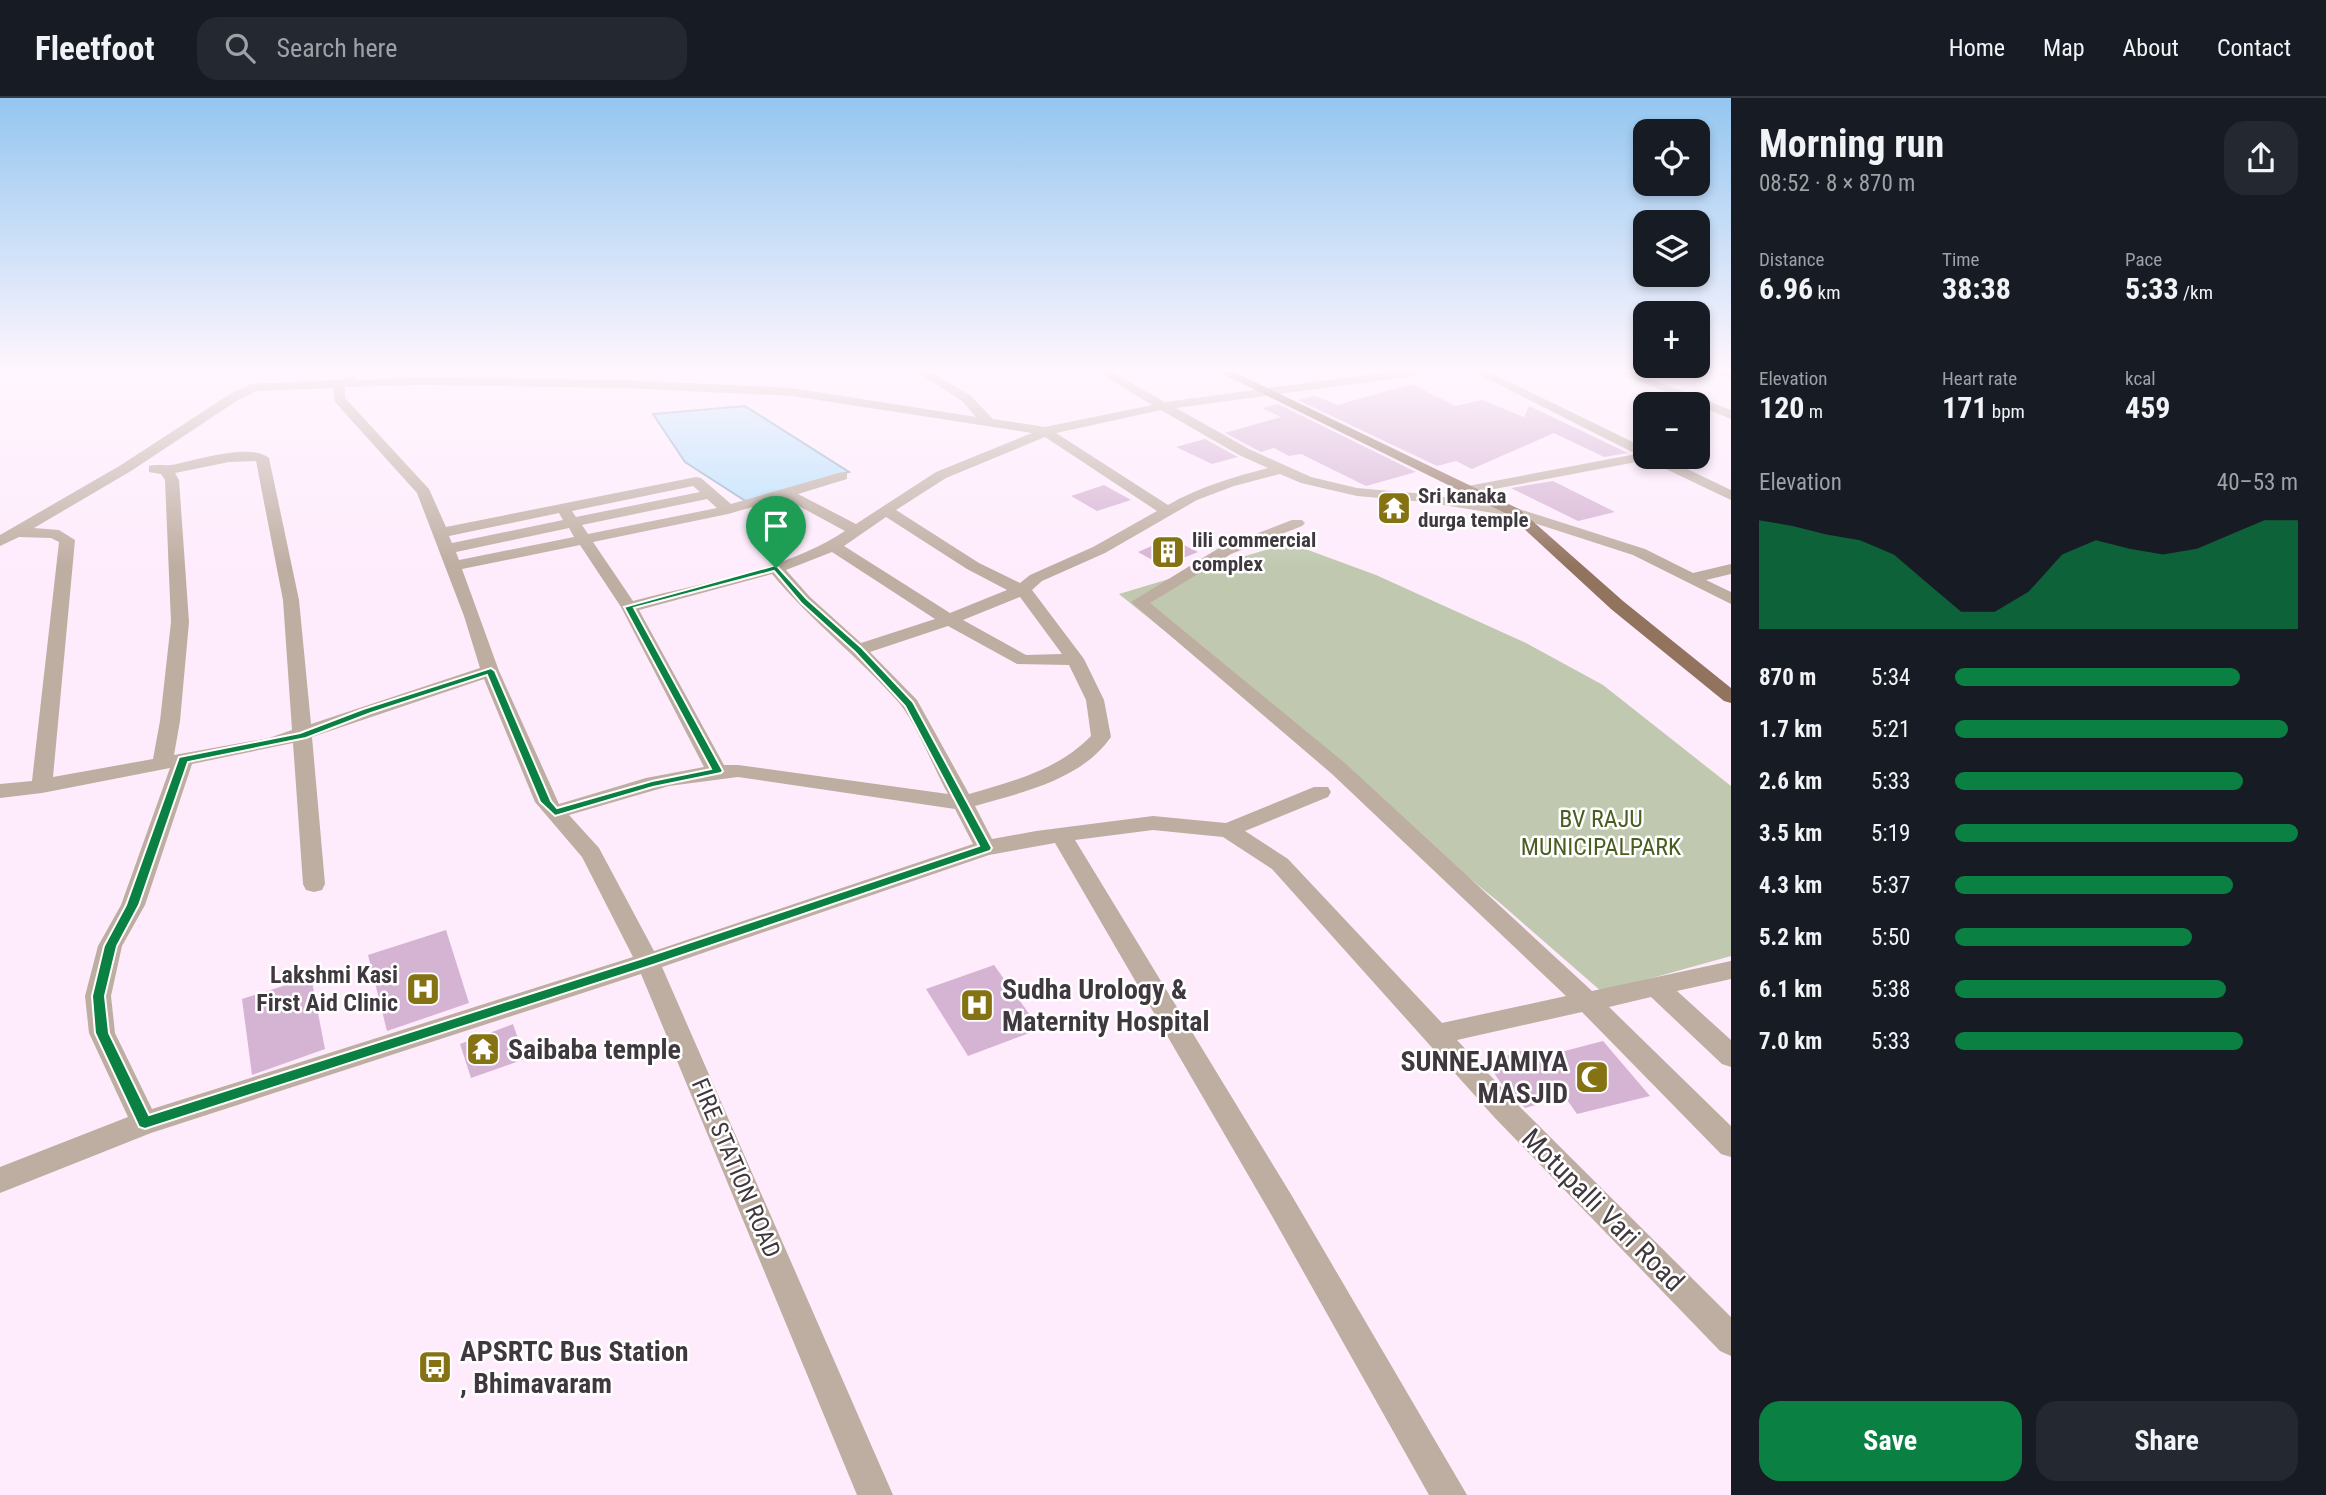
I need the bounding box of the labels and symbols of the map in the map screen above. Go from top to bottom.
place label: Sri kanaka durga temple [1418,484,1529,532]
temple icon: Sri kanaka durga temple [1375,489,1413,527]
pin [746,496,806,568]
place label: lili commercial complex [1192,528,1316,576]
building icon: lili commercial complex [1149,533,1187,571]
park label: BV RAJU MUNICIPALPARK [1521,805,1681,861]
place label: Lakshmi Kasi First Aid Clinic [256,961,398,1017]
hospital icon: Lakshmi Kasi First Aid Clinic [404,970,442,1008]
place label: Sudha Urology & Maternity Hospital [1002,973,1210,1038]
hospital icon: Sudha Urology & Maternity Hospital [958,986,996,1024]
temple icon: Saibaba temple [464,1030,502,1068]
place label: Saibaba temple [508,1033,681,1066]
place label: SUNNEJAMIYA MASJID [1400,1045,1568,1110]
mosque icon: SUNNEJAMIYA MASJID [1573,1058,1611,1096]
street label: FIRE STATION ROAD [686,1074,786,1262]
street label: Motupalli Vari Road [1515,1122,1691,1298]
place label: APSRTC Bus Station , Bhimavaram [460,1335,689,1400]
bus stop icon: APSRTC Bus Station , Bhimavaram [416,1348,454,1386]

